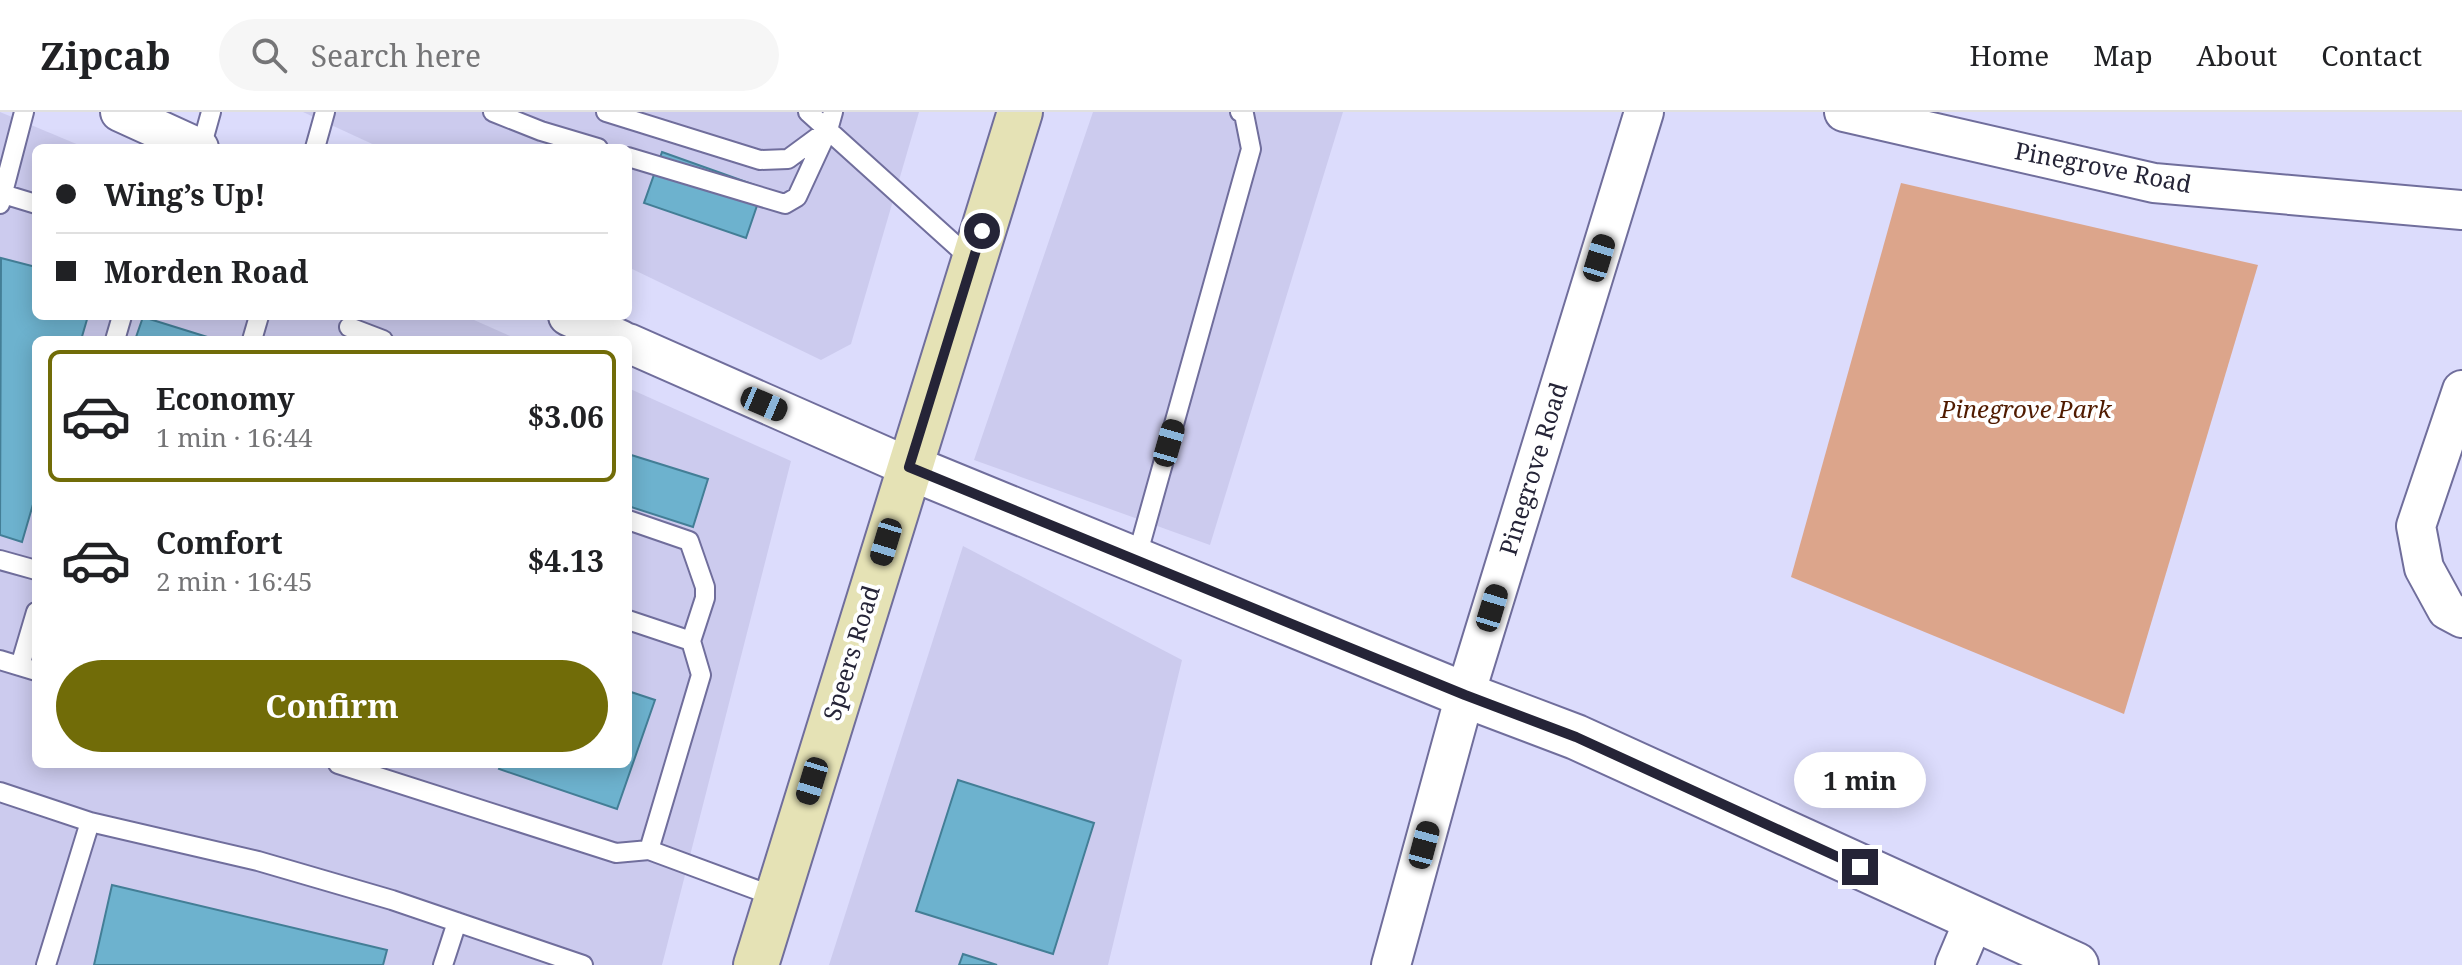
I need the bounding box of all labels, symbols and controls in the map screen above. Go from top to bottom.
search box [219,19,779,91]
text: Zipcab [40,29,171,81]
icon: search [247,33,291,77]
text: Search here [311,35,481,76]
text: Home [1970,36,2049,74]
text: Map [2093,36,2153,74]
text: About [2197,36,2277,74]
text: Contact [2321,36,2422,74]
street label: Pinegrove Road [2012,133,2195,200]
text: Wing’s Up! [104,174,266,215]
route start [964,213,1000,249]
car [1581,232,1617,284]
text: Morden Road [104,251,308,292]
text: Economy [156,378,295,419]
street label: Pinegrove Road [1491,378,1575,559]
icon: car [60,380,132,452]
car [737,384,791,424]
park label: Pinegrove Park [1940,392,2113,425]
text: $3.06 [527,396,604,437]
car [1151,417,1187,469]
text: 1 min · 16:44 [156,419,313,455]
car [868,516,904,568]
text: Comfort [156,522,283,563]
icon: car [60,524,132,596]
text: $4.13 [527,540,604,581]
text: 2 min · 16:45 [156,563,313,599]
street label: Speers Road [814,581,887,724]
car [1474,582,1510,634]
button: Confirm [56,660,608,752]
callout: 1 min [1794,751,1926,807]
car [794,755,830,807]
text: 1 min [1823,762,1897,798]
car [1406,819,1442,871]
route end [1842,849,1878,885]

